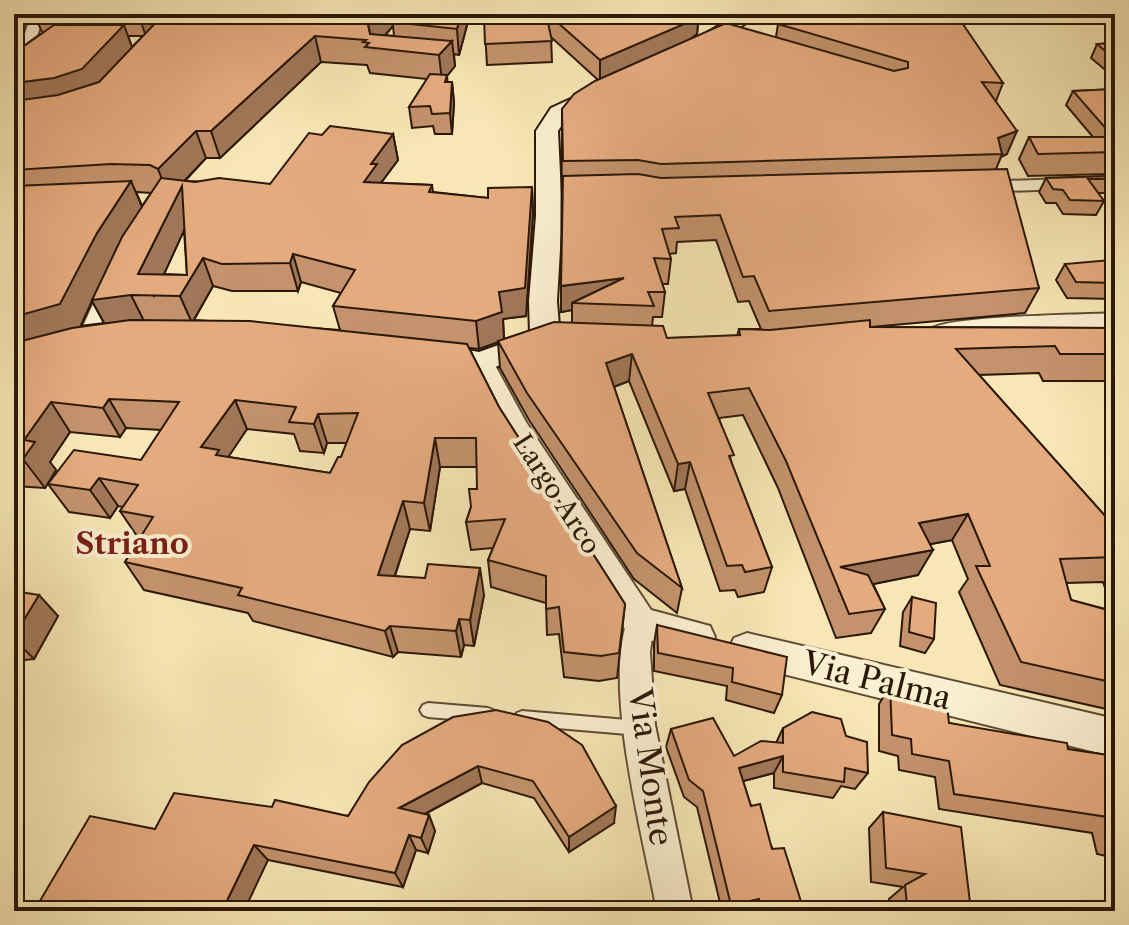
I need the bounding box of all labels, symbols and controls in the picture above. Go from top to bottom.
street label: Largo Arco [506,428,608,560]
district label: Striano [75,525,189,562]
street label: Via Palma [798,643,955,717]
street label: Via Monte [621,685,681,848]

